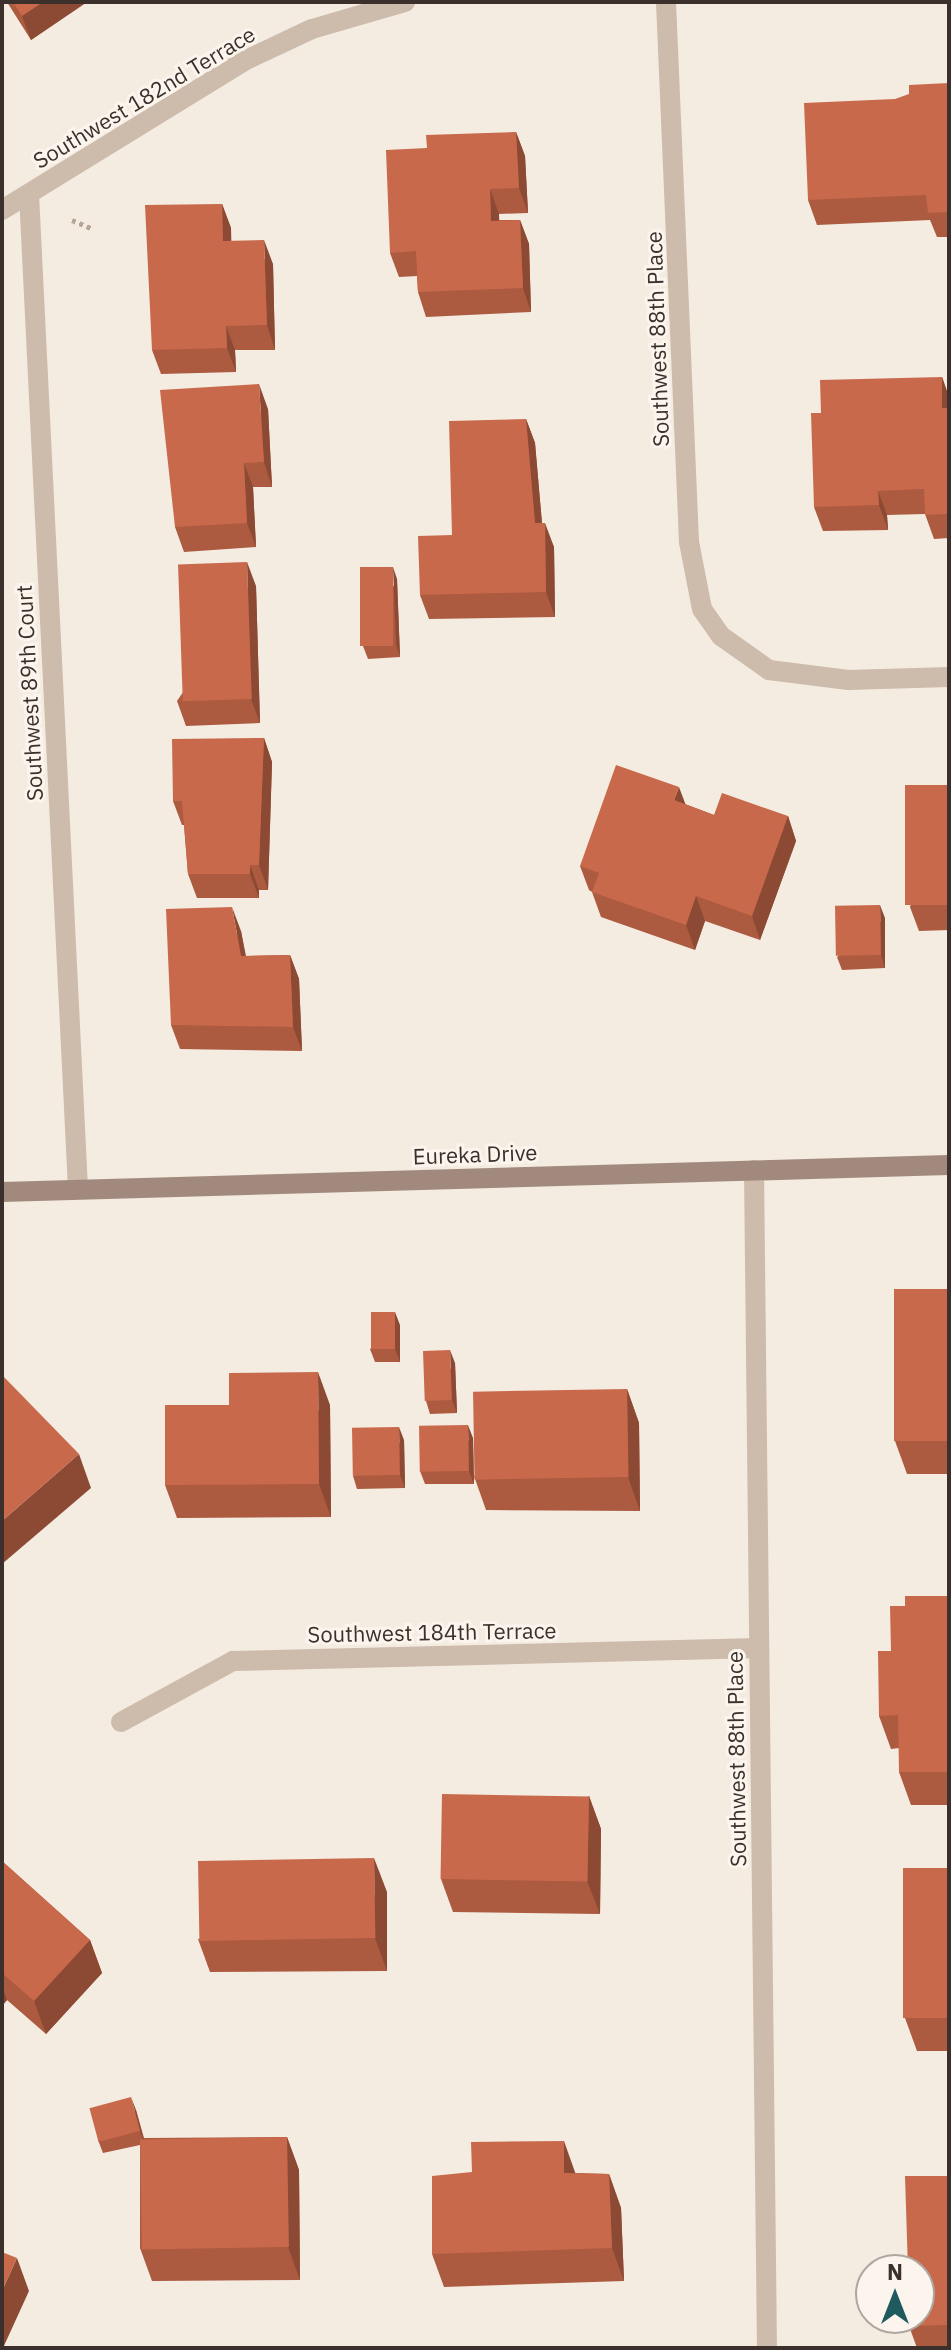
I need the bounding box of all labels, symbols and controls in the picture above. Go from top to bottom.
street label: Southwest 182nd Terrace [28,20,260,174]
street label: Southwest 88th Place [640,231,674,447]
street label: Southwest 89th Court [10,584,48,802]
street label: Eureka Drive [412,1139,538,1169]
street label: Southwest 184th Terrace [307,1617,557,1647]
street label: Southwest 88th Place [721,1651,751,1867]
north arrow [855,2254,935,2334]
text: N [887,2257,903,2286]

